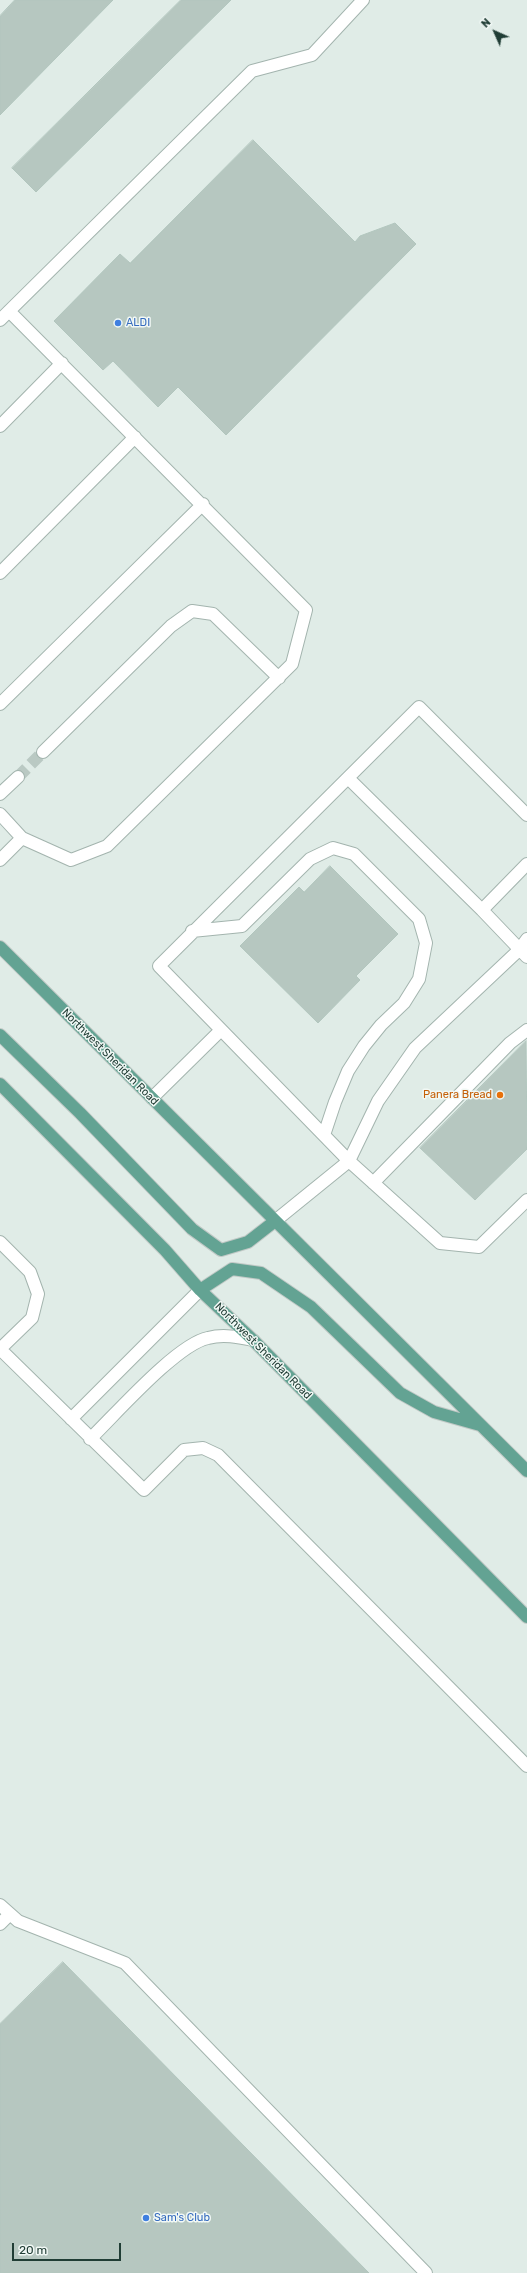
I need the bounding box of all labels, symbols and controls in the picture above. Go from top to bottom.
north arrow [475,12,515,52]
text: N [479,16,494,31]
place label: ALDI [126,316,150,330]
marker: ALDI [113,318,123,328]
street label: Northwest Sheridan Road [59,1006,161,1108]
place label: Panera Bread [423,1088,492,1102]
marker: Panera Bread [495,1090,505,1100]
street label: Northwest Sheridan Road [212,1300,314,1402]
place label: Sam's Club [154,2211,210,2225]
marker: Sam's Club [141,2213,151,2223]
scale bar [14,2235,123,2261]
text: 20 m [19,2243,47,2257]

